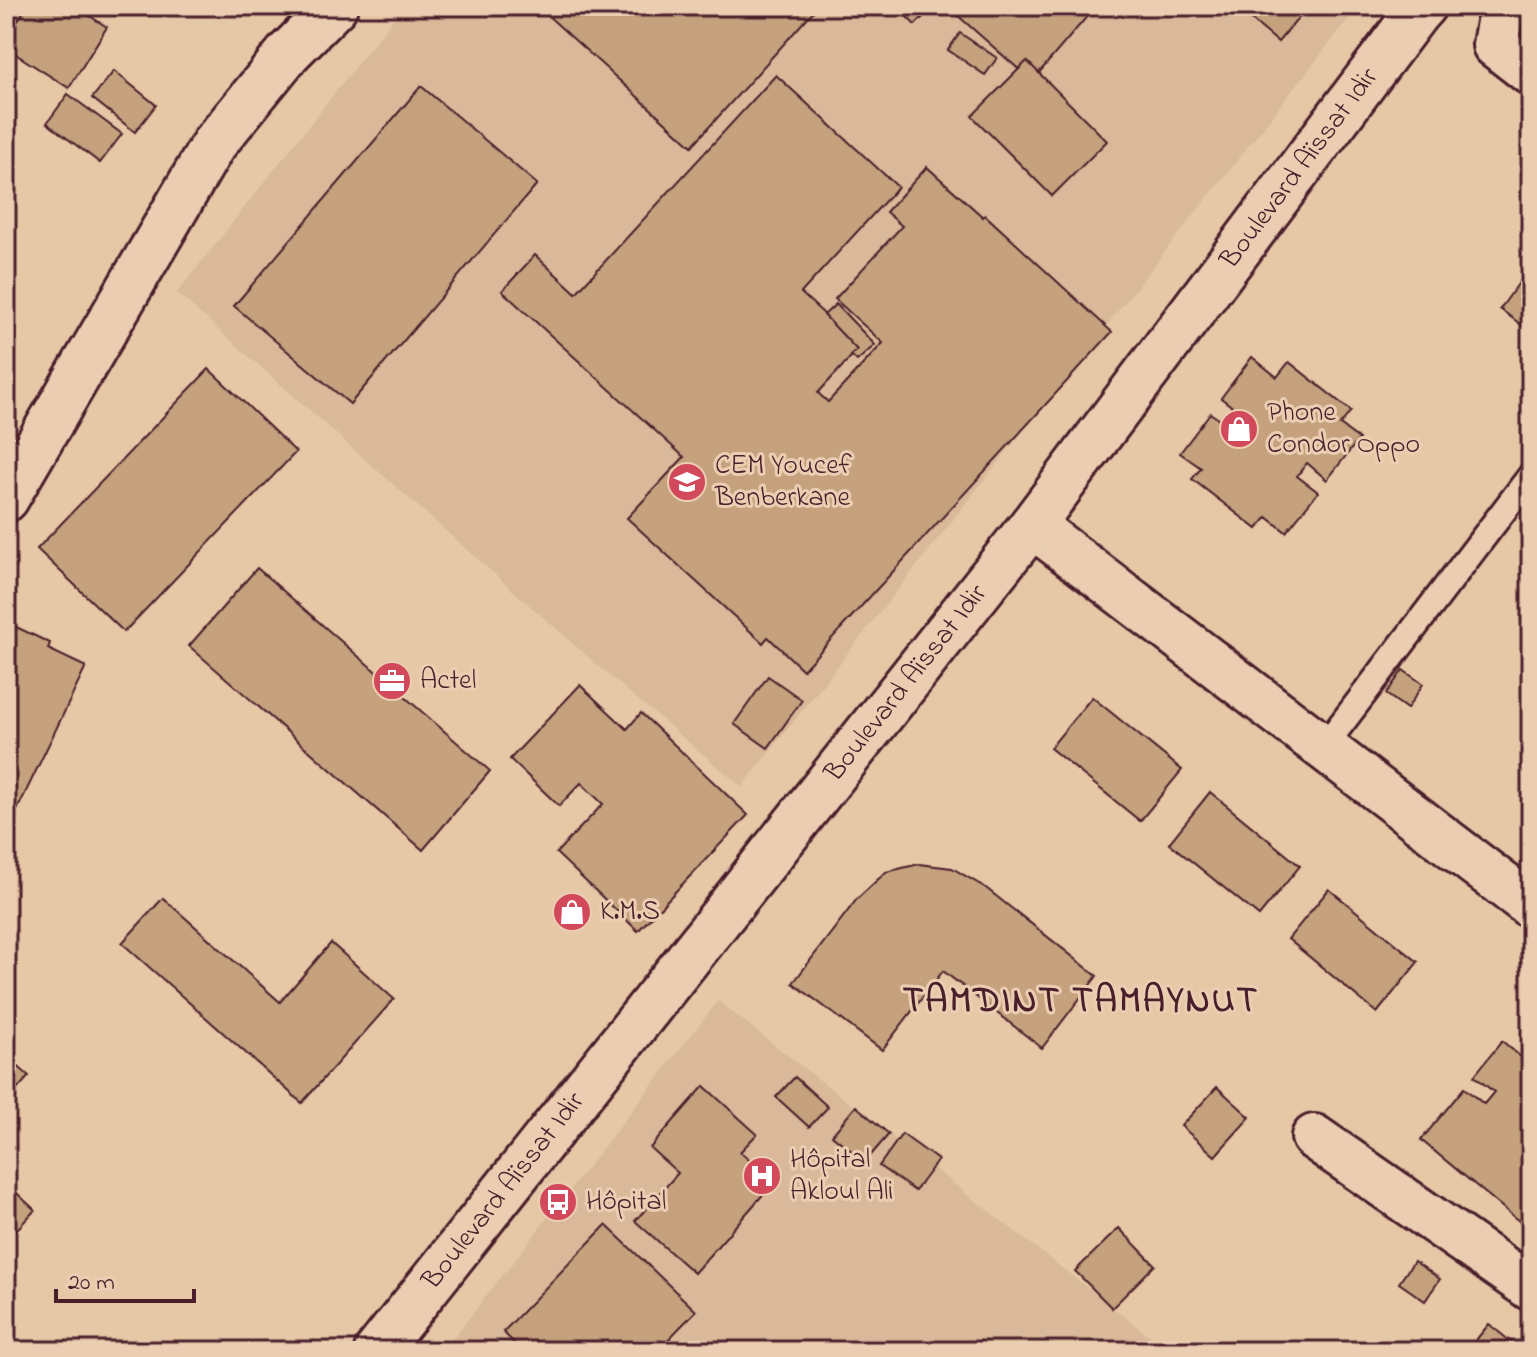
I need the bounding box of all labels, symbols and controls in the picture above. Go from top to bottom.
street label: Boulevard Aïssat Idir [1210,59,1389,279]
place label: Phone Condor Oppo [1267,393,1420,466]
shop icon: Phone Condor Oppo [1218,408,1260,450]
place label: CEM Youcef Benberkane [714,446,852,519]
school or university icon: CEM Youcef Benberkane [666,461,708,503]
street label: Boulevard Aïssat Idir [814,575,998,792]
office icon: Actel [371,660,413,702]
place label: Actel [420,661,476,702]
shop icon: K.M.S [551,891,593,933]
place label: K.M.S [600,892,660,933]
district label: TAMDINT TAMAYNUT [903,976,1259,1029]
street label: Boulevard Aïssat Idir [412,1083,595,1300]
place label: Hôpital Akloul Ali [790,1140,893,1213]
hospital icon: Hôpital Akloul Ali [741,1155,783,1197]
bus stop icon: Hôpital [537,1181,579,1223]
place label: Hôpital [586,1182,666,1223]
scale bar [56,1253,194,1303]
text: 20 m [68,1266,115,1301]

